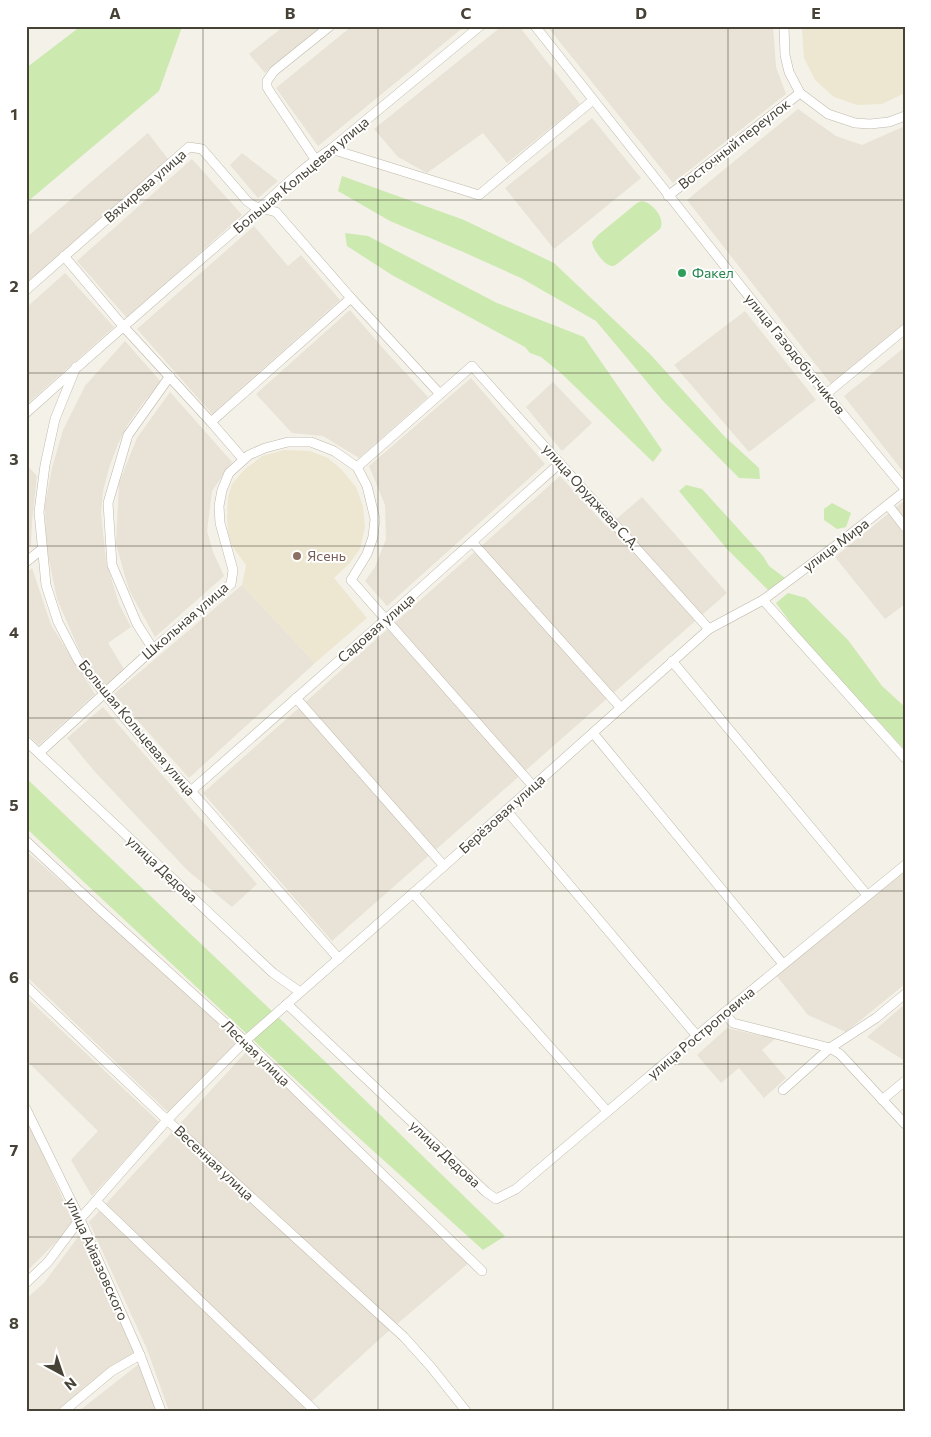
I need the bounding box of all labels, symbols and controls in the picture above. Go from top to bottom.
text: A [109,3,121,22]
text: B [285,3,296,22]
text: C [461,3,472,22]
text: D [635,3,647,22]
text: E [811,3,821,22]
street label: Восточный переулок [675,94,793,192]
text: 1 [10,104,18,123]
street label: Большая Кольцевая улица [229,113,372,236]
street label: Вяхирева улица [100,145,189,226]
place label: Факел [692,264,734,281]
marker: Факел [676,267,688,279]
text: 2 [9,276,19,295]
street label: улица Газодобытчиков [742,290,849,417]
street label: улица Оруджева С.А. [539,440,643,553]
text: 3 [9,449,19,468]
street label: улица Мира [799,514,872,575]
place label: Ясень [307,547,346,564]
marker: Ясень [291,550,303,562]
street label: Школьная улица [138,578,231,663]
street label: Садовая улица [334,590,418,666]
text: 4 [9,622,19,641]
street label: Большая Кольцевая улица [76,656,199,799]
street label: Берёзовая улица [455,771,548,857]
text: 5 [9,795,19,814]
street label: улица Дедова [123,832,201,906]
text: 6 [9,967,19,986]
street label: улица Ростроповича [644,983,758,1082]
street label: Лесная улица [219,1016,294,1089]
street label: улица Дедова [406,1117,484,1191]
street label: Весенная улица [171,1122,258,1204]
text: 7 [10,1140,19,1159]
street label: улица Айвазовского [63,1195,132,1323]
text: 8 [9,1313,19,1332]
north arrow [38,1350,88,1400]
text: N [61,1374,80,1394]

